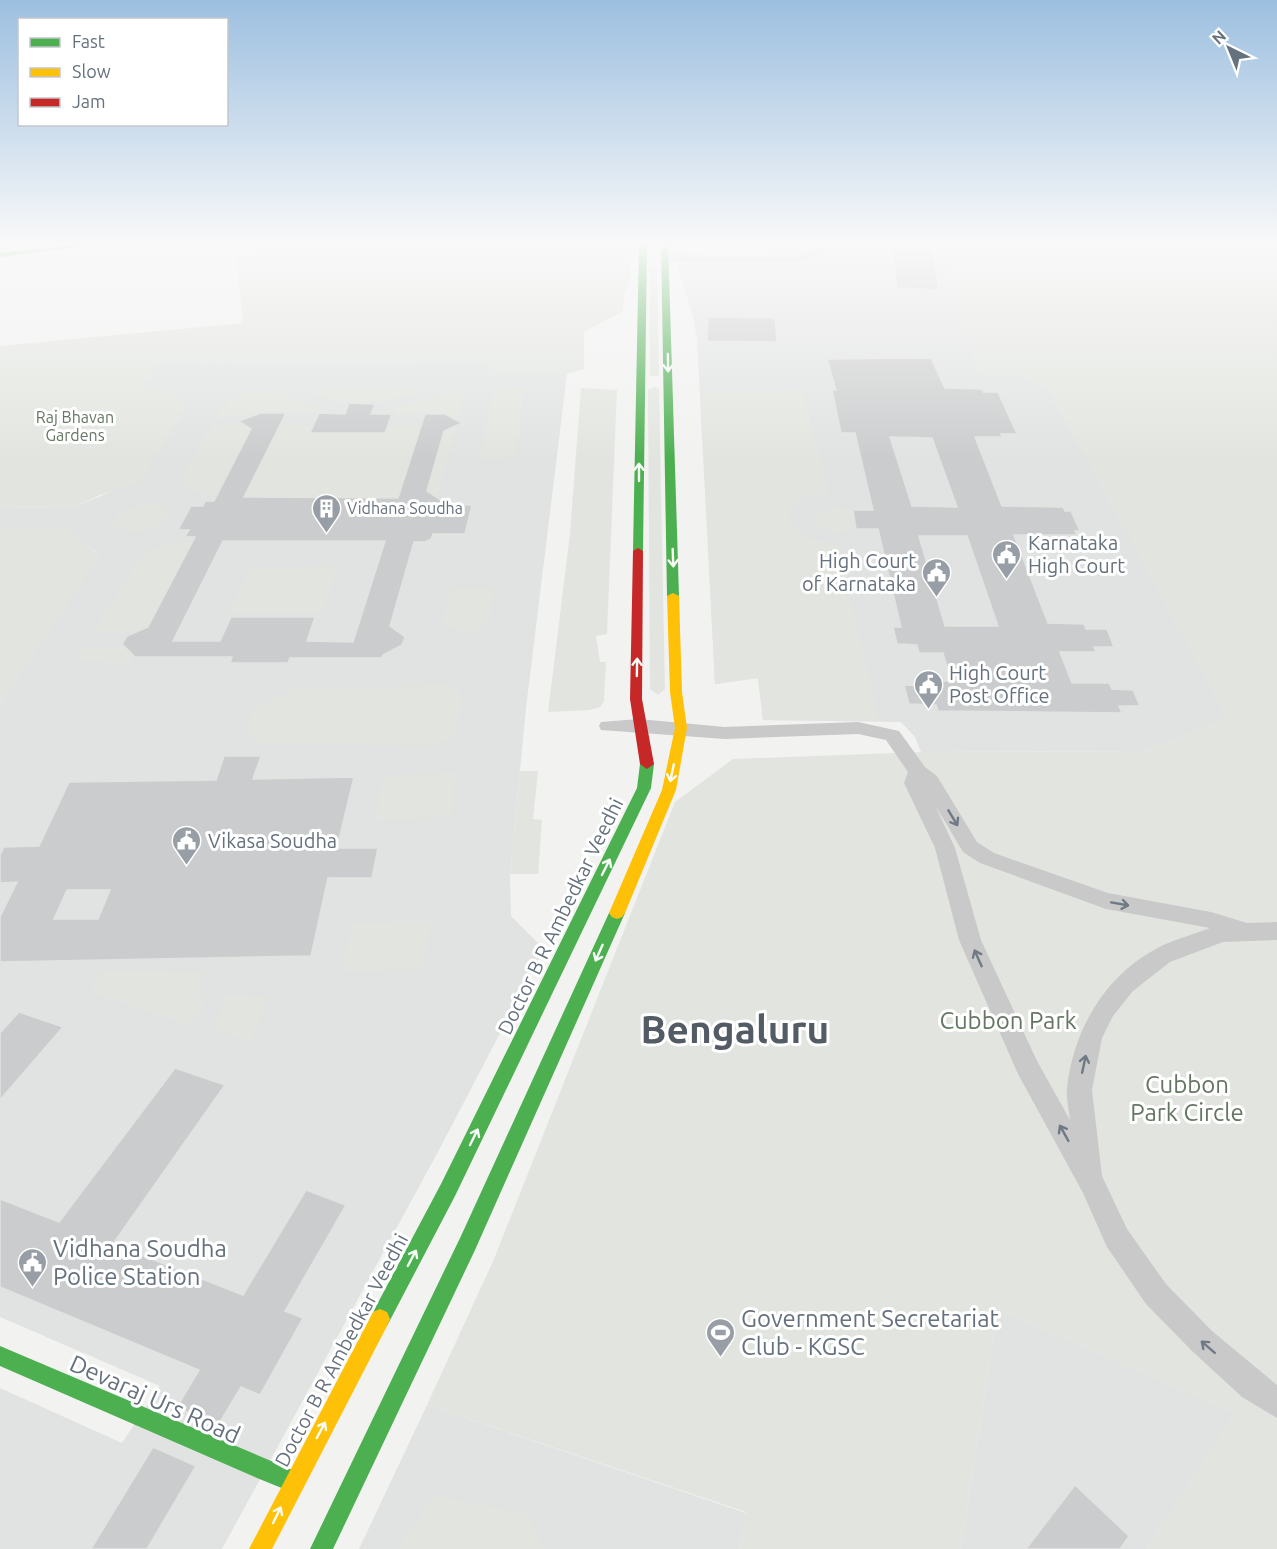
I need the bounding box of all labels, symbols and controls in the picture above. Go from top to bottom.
legend [18,18,228,126]
north arrow [1199,18,1259,78]
text: N [1208,26,1229,48]
text: Fast [72,31,105,51]
text: Slow [72,61,111,81]
text: Jam [72,91,106,111]
one-way arrow [662,353,674,373]
park label: Raj Bhavan Gardens [36,408,114,444]
one-way arrow [634,462,645,482]
building icon: Vidhana Soudha [310,492,342,534]
place label: Vidhana Soudha [347,499,463,517]
place label: Karnataka High Court [1028,531,1125,577]
public building icon: Karnataka High Court [991,538,1023,580]
one-way arrow [667,547,679,567]
place label: High Court of Karnataka [802,549,916,595]
public building icon: High Court of Karnataka [921,556,953,598]
one-way arrow [631,657,642,677]
place label: High Court Post Office [949,661,1049,707]
public building icon: High Court Post Office [912,668,944,710]
one-way arrow [666,762,677,782]
street label: Doctor B R Ambedkar Veedhi [493,794,627,1038]
one-way arrow [947,809,959,826]
public building icon: Vikasa Soudha [171,824,203,866]
place label: Vikasa Soudha [208,829,337,852]
one-way arrow [600,859,612,877]
one-way arrow [1110,899,1130,910]
one-way arrow [593,943,604,962]
one-way arrow [971,950,983,968]
district label: Bengaluru [641,1007,829,1050]
park label: Cubbon Park [939,1007,1077,1034]
one-way arrow [1079,1055,1090,1074]
park label: Cubbon Park Circle [1130,1071,1244,1126]
one-way arrow [1058,1125,1070,1142]
one-way arrow [468,1128,480,1146]
street label: Doctor B R Ambedkar Veedhi [270,1230,412,1470]
place label: Vidhana Soudha Police Station [53,1235,227,1290]
public building icon: Vidhana Soudha Police Station [16,1246,48,1288]
one-way arrow [407,1249,418,1267]
place label: Government Secretariat Club - KGSC [741,1305,999,1360]
sports icon: Government Secretariat Club - KGSC [704,1316,736,1358]
one-way arrow [1201,1340,1216,1354]
street label: Devaraj Urs Road [66,1349,244,1449]
one-way arrow [315,1422,327,1439]
one-way arrow [272,1507,283,1525]

